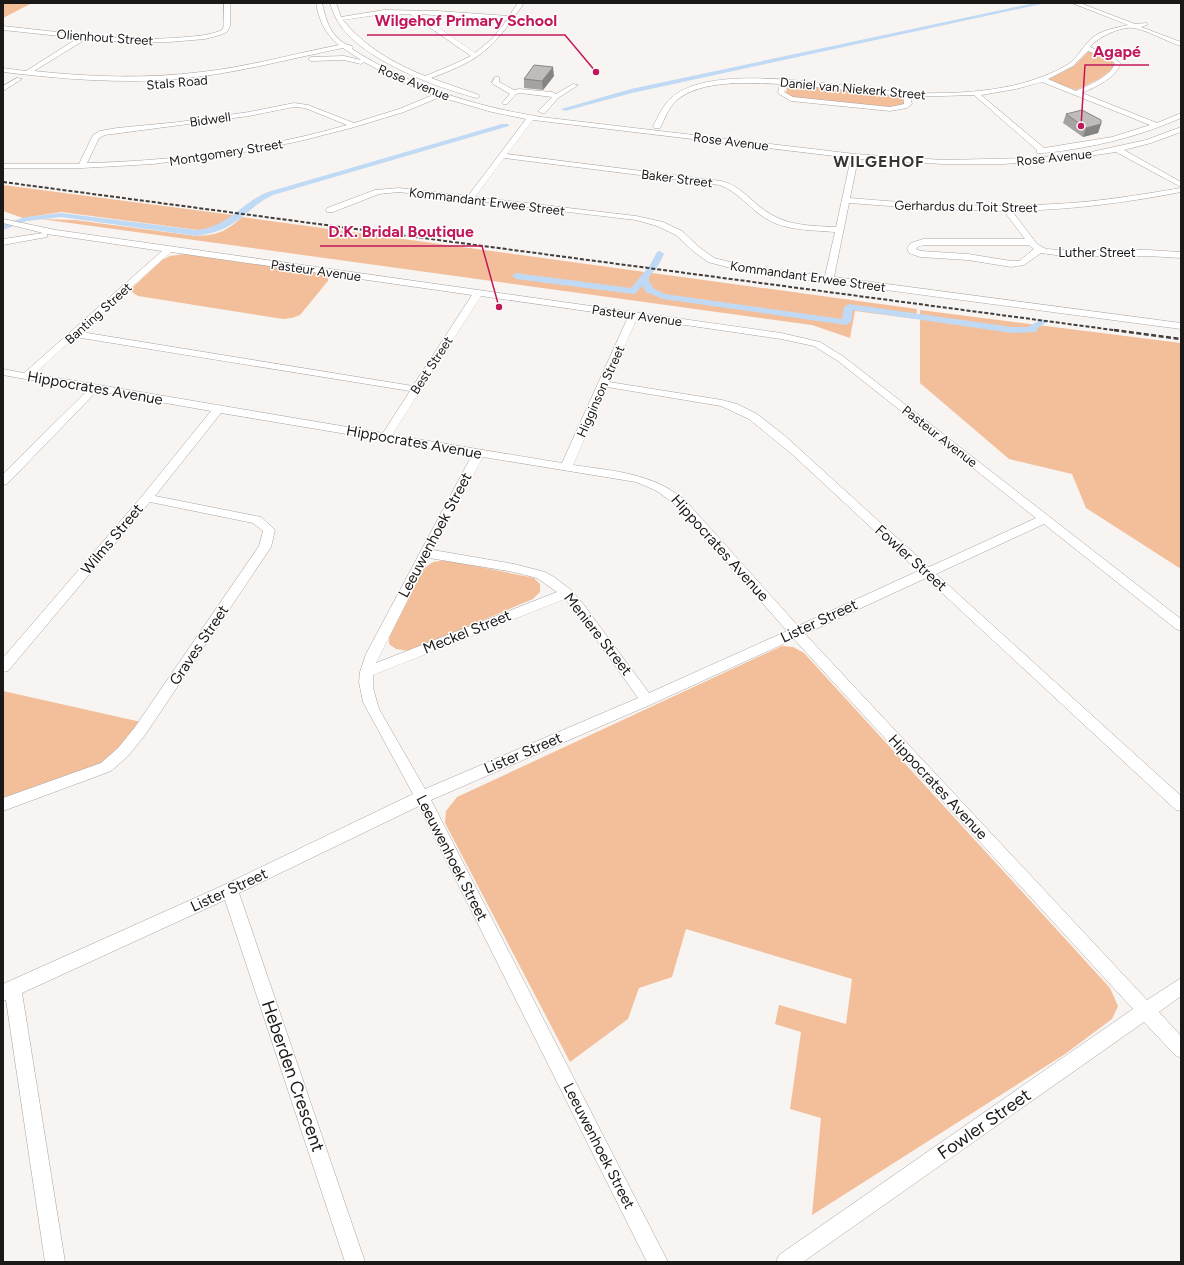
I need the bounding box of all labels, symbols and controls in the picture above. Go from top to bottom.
callout: Wilgehof Primary School [367,7,565,35]
text: Wilgehof Primary School [375,11,557,30]
street label: Olienhout Street [56,27,154,48]
callout: Agapé [1085,37,1149,65]
text: Agapé [1093,42,1141,61]
street label: Rose Avenue [376,61,452,104]
street label: Stals Road [146,72,208,93]
street label: Daniel van Niekerk Street [779,75,927,102]
street label: Bidwell [189,109,232,130]
street label: Rose Avenue [692,129,770,154]
street label: Montgomery Street [168,136,284,169]
street label: Rose Avenue [1015,146,1093,169]
district label: WILGEHOF [833,152,925,171]
street label: Baker Street [640,167,714,190]
street label: Kommandant Erwee Street [408,184,566,219]
street label: Gerhardus du Toit Street [894,198,1038,215]
callout: D.K. Bridal Boutique [320,218,482,246]
text: D.K. Bridal Boutique [328,222,474,241]
street label: Luther Street [1058,245,1136,260]
street label: Pasteur Avenue [270,257,362,284]
street label: Kommandant Erwee Street [729,258,887,295]
street label: Banting Street [62,280,135,347]
street label: Pasteur Avenue [591,302,683,329]
street label: Best Street [407,334,456,397]
street label: Higginson Street [574,343,627,439]
street label: Hippocrates Avenue [26,367,164,409]
street label: Pasteur Avenue [899,403,980,470]
street label: Hippocrates Avenue [345,421,483,463]
street label: Leeuwenhoek Street [394,469,476,601]
street label: Hippocrates Avenue [667,491,773,605]
street label: Wilms Street [77,500,147,578]
street label: Fowler Street [871,521,951,595]
street label: Meniere Street [560,589,636,679]
street label: Lister Street [778,595,861,647]
street label: Graves Street [166,601,233,688]
street label: Meckel Street [420,606,514,658]
street label: Lister Street [481,728,565,777]
street label: Hippocrates Avenue [885,731,991,843]
street label: Leeuwenhoek Street [412,792,492,924]
street label: Lister Street [188,864,271,916]
street label: Heberden Crescent [257,998,329,1155]
street label: Leeuwenhoek Street [559,1080,639,1212]
street label: Fowler Street [933,1084,1035,1164]

